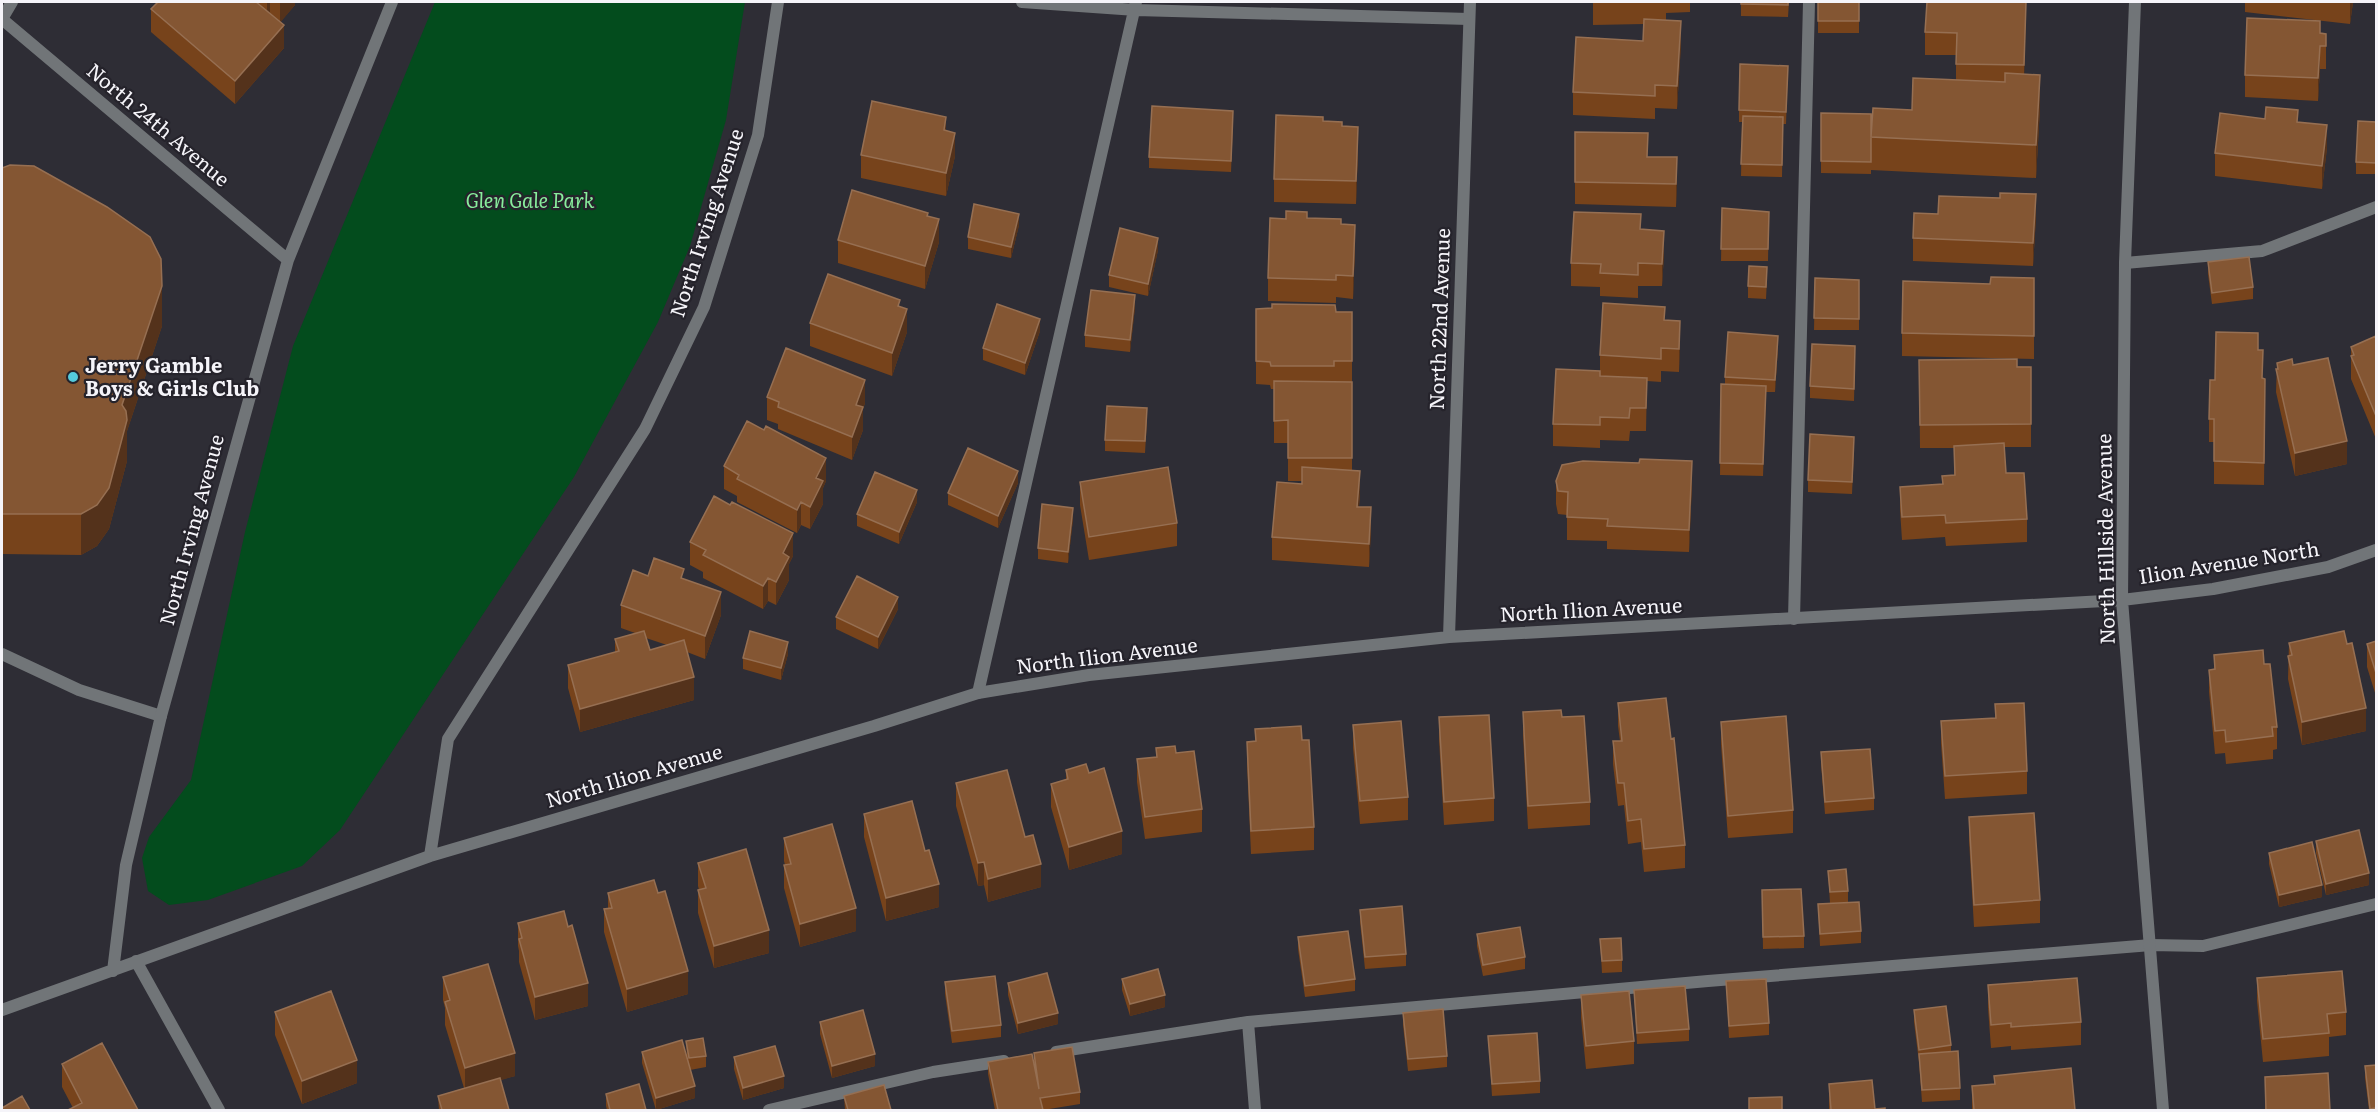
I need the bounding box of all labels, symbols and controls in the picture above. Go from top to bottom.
street label: North 24th Avenue [81,55,237,192]
street label: North Irving Avenue [660,124,750,321]
park label: Glen Gale Park [466,184,594,214]
street label: North 22nd Avenue [1420,228,1456,410]
place label: Jerry Gamble Boys & Girls Club [85,349,259,402]
marker: Jerry Gamble Boys & Girls Club [66,370,80,384]
street label: North Irving Avenue [150,431,230,628]
street label: North Hillside Avenue [2087,433,2121,645]
street label: Ilion Avenue North [2136,532,2321,590]
street label: North Ilion Avenue [1499,588,1683,628]
street label: North Ilion Avenue [1014,628,1199,680]
street label: North Ilion Avenue [542,735,725,814]

